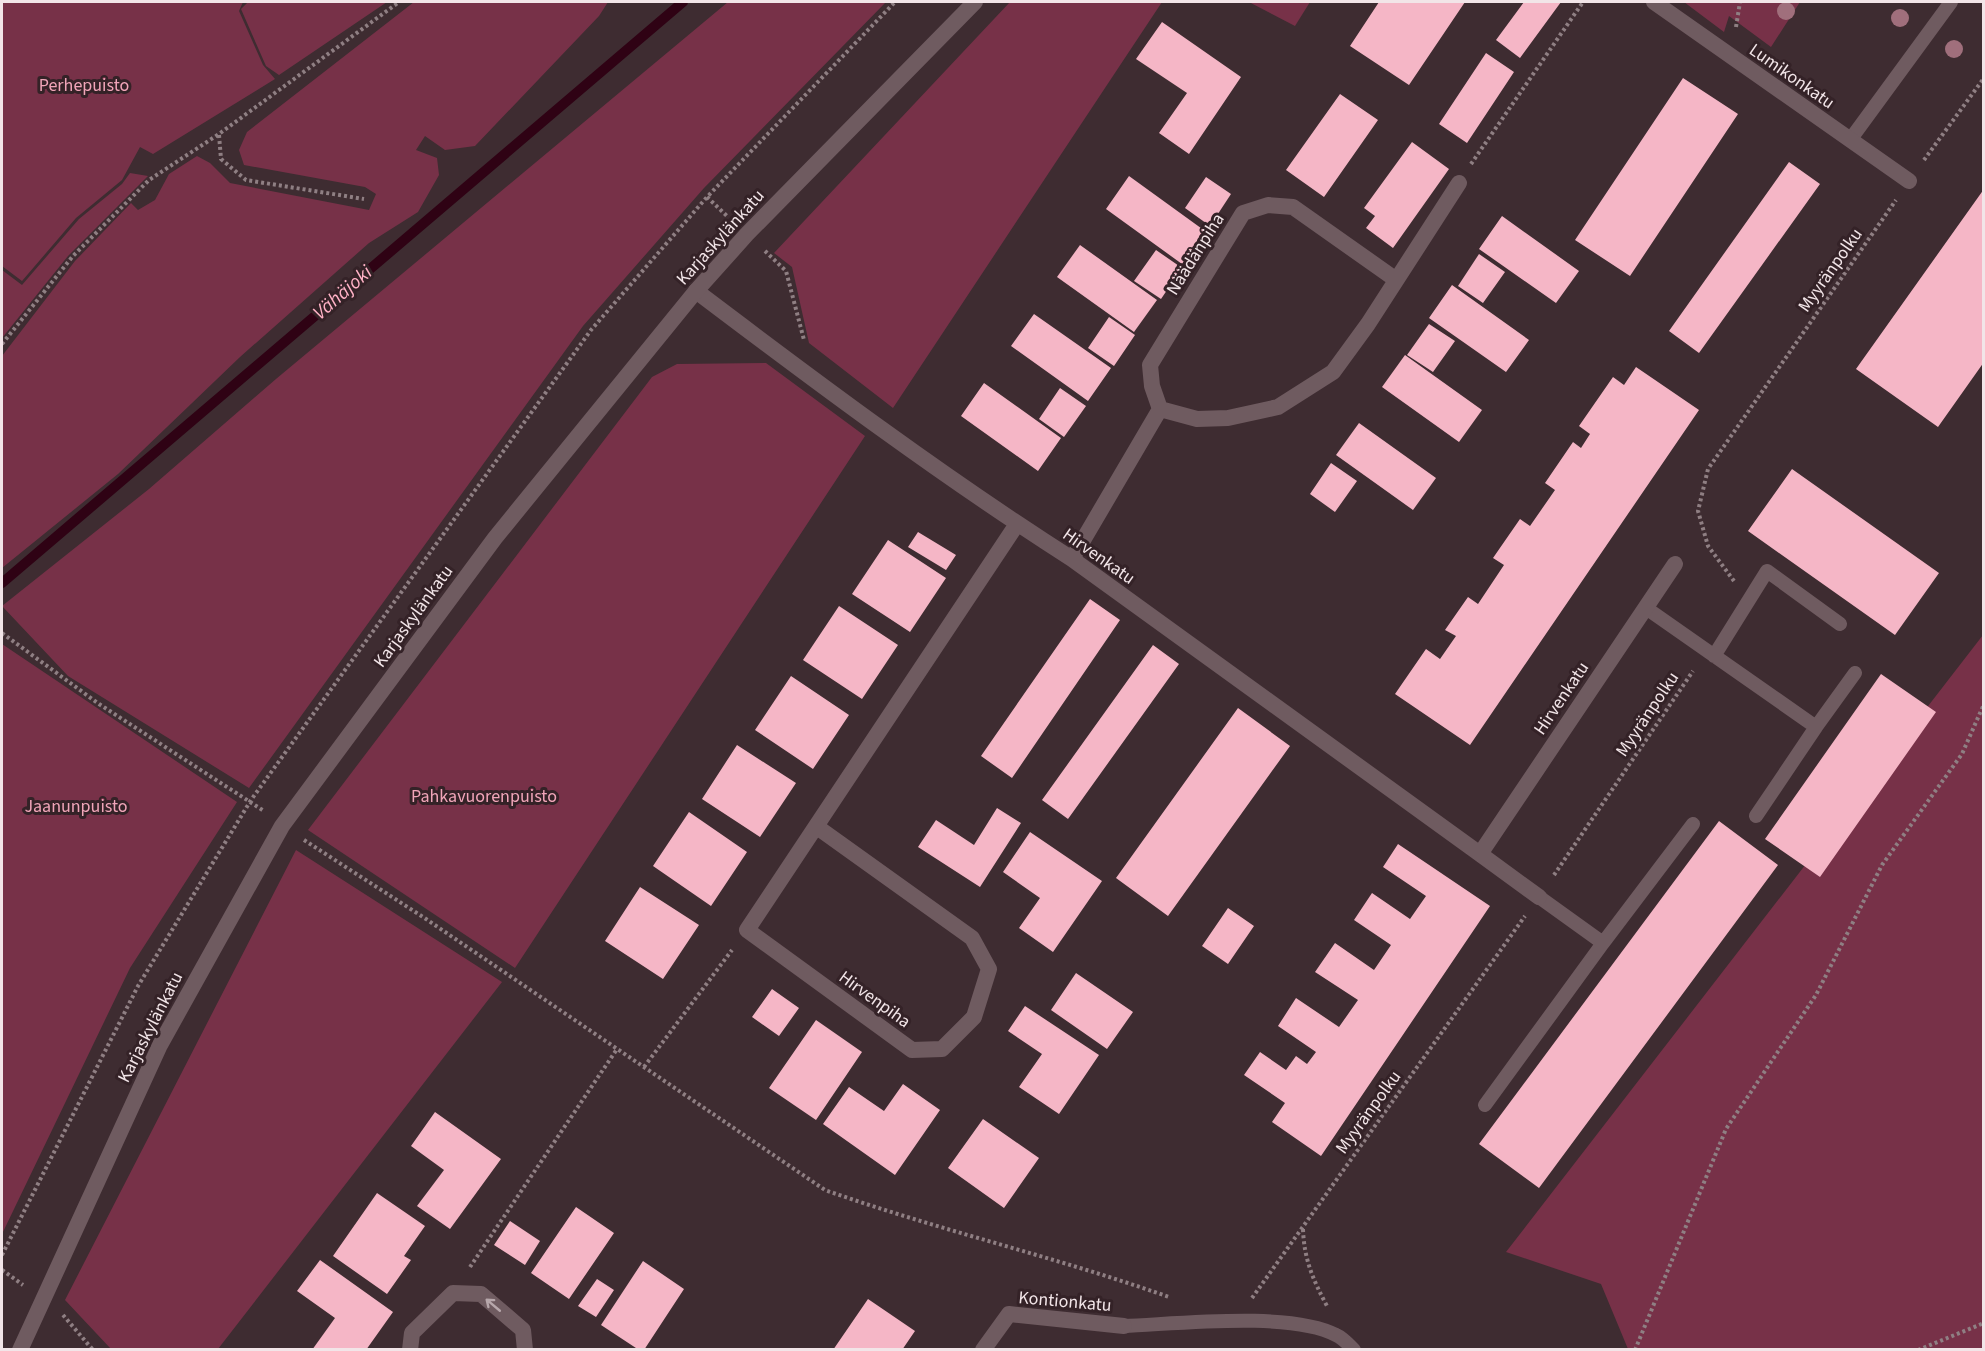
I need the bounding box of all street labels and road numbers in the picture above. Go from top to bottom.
street label: Lumikonkatu [1744,38,1840,115]
street label: Karjaskylänkatu [671,184,770,291]
street label: Näädänpiha [1160,209,1230,300]
street label: Myyränpolku [1792,223,1869,317]
street label: Hirvenkatu [1057,522,1140,591]
street label: Karjaskylänkatu [368,560,459,673]
street label: Hirvenkatu [1528,657,1595,740]
street label: Myyränpolku [1610,667,1685,762]
street label: Hirvenpiha [834,965,916,1034]
street label: Karjaskylänkatu [112,968,189,1087]
street label: Myyränpolku [1330,1066,1407,1159]
street label: Kontionkatu [1017,1285,1113,1318]

